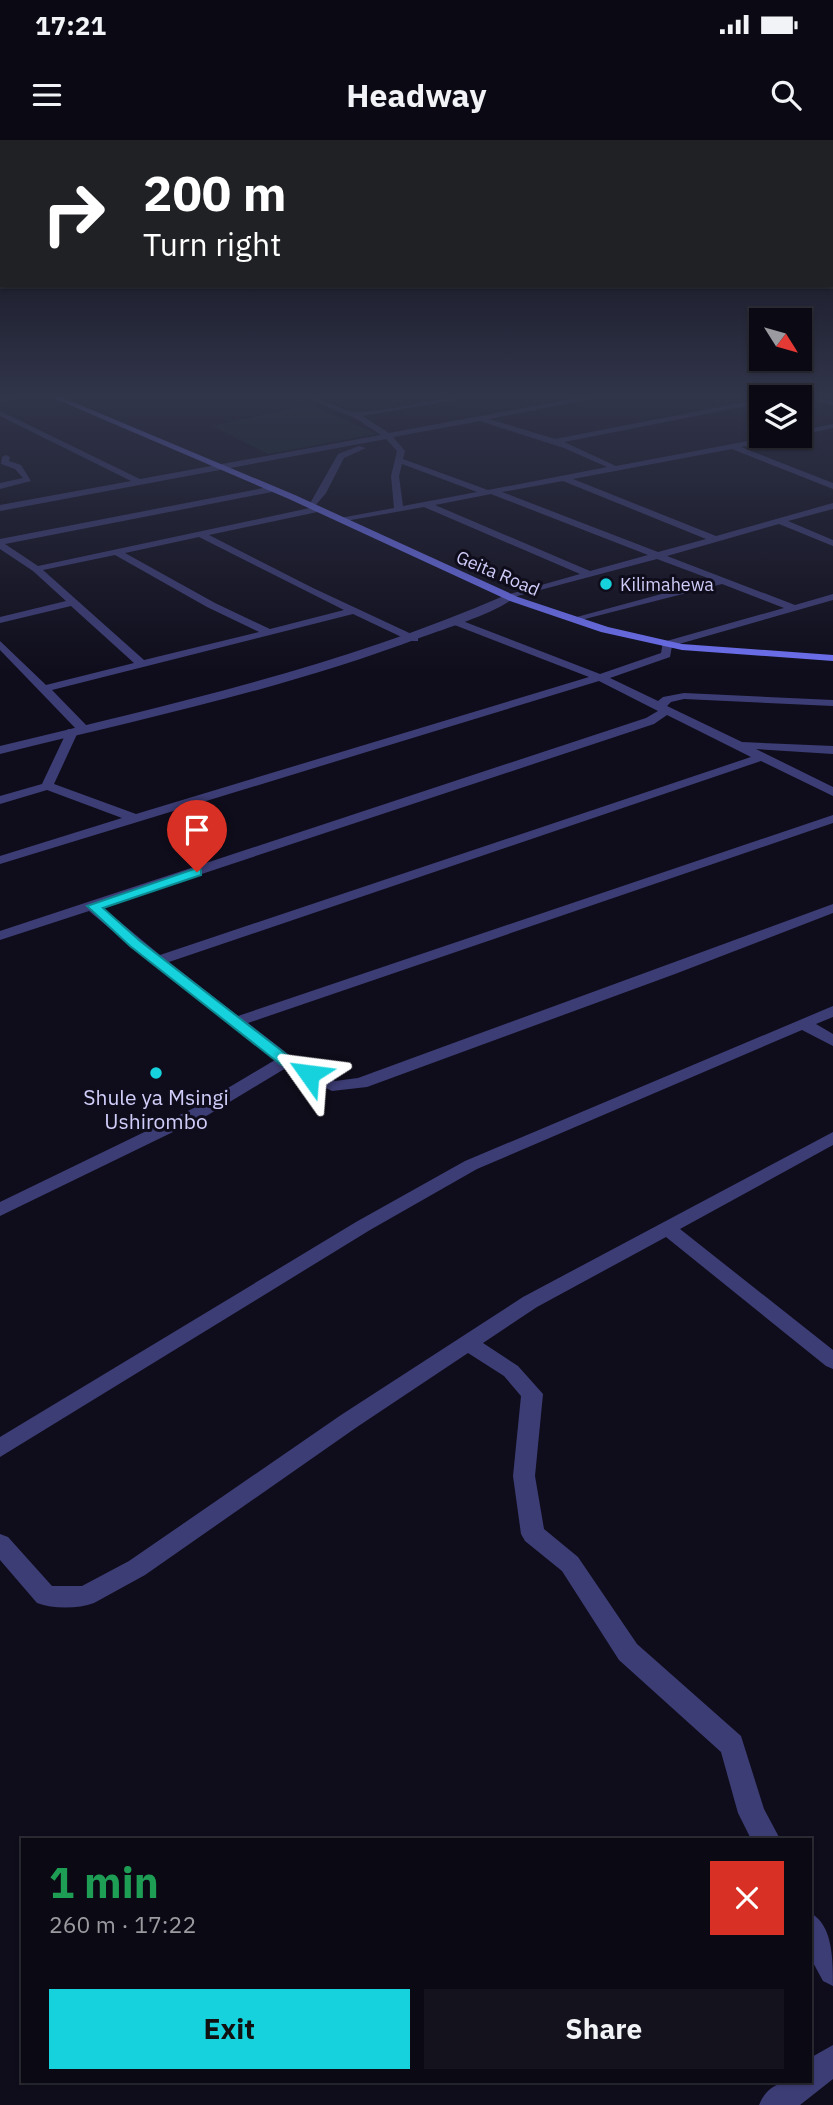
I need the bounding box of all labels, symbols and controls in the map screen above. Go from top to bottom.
text: 17:21 [35,8,106,42]
text: Headway [346,74,487,116]
icon: menu [28,76,66,114]
icon: search [767,76,805,114]
text: 200 m [143,161,287,224]
icon: right [28,168,119,259]
text: Turn right [143,223,281,265]
north arrow [749,308,812,371]
map controls [749,308,812,448]
button: layers [749,385,812,448]
street label: Geita Road [453,545,543,601]
place label: Kilimahewa [620,573,714,596]
marker: Kilimahewa [598,576,614,592]
pin [167,800,227,872]
icon: arrive [178,811,216,849]
position arrow [272,1037,346,1111]
marker: Shule ya Msingi Ushirombo [148,1065,164,1081]
place label: Shule ya Msingi Ushirombo [83,1083,229,1135]
text: 1 min [49,1855,159,1910]
button: close [710,1861,784,1935]
text: 260 m · 17:22 [49,1909,196,1939]
button: Exit [49,1989,410,2069]
button: Share [424,1989,784,2069]

